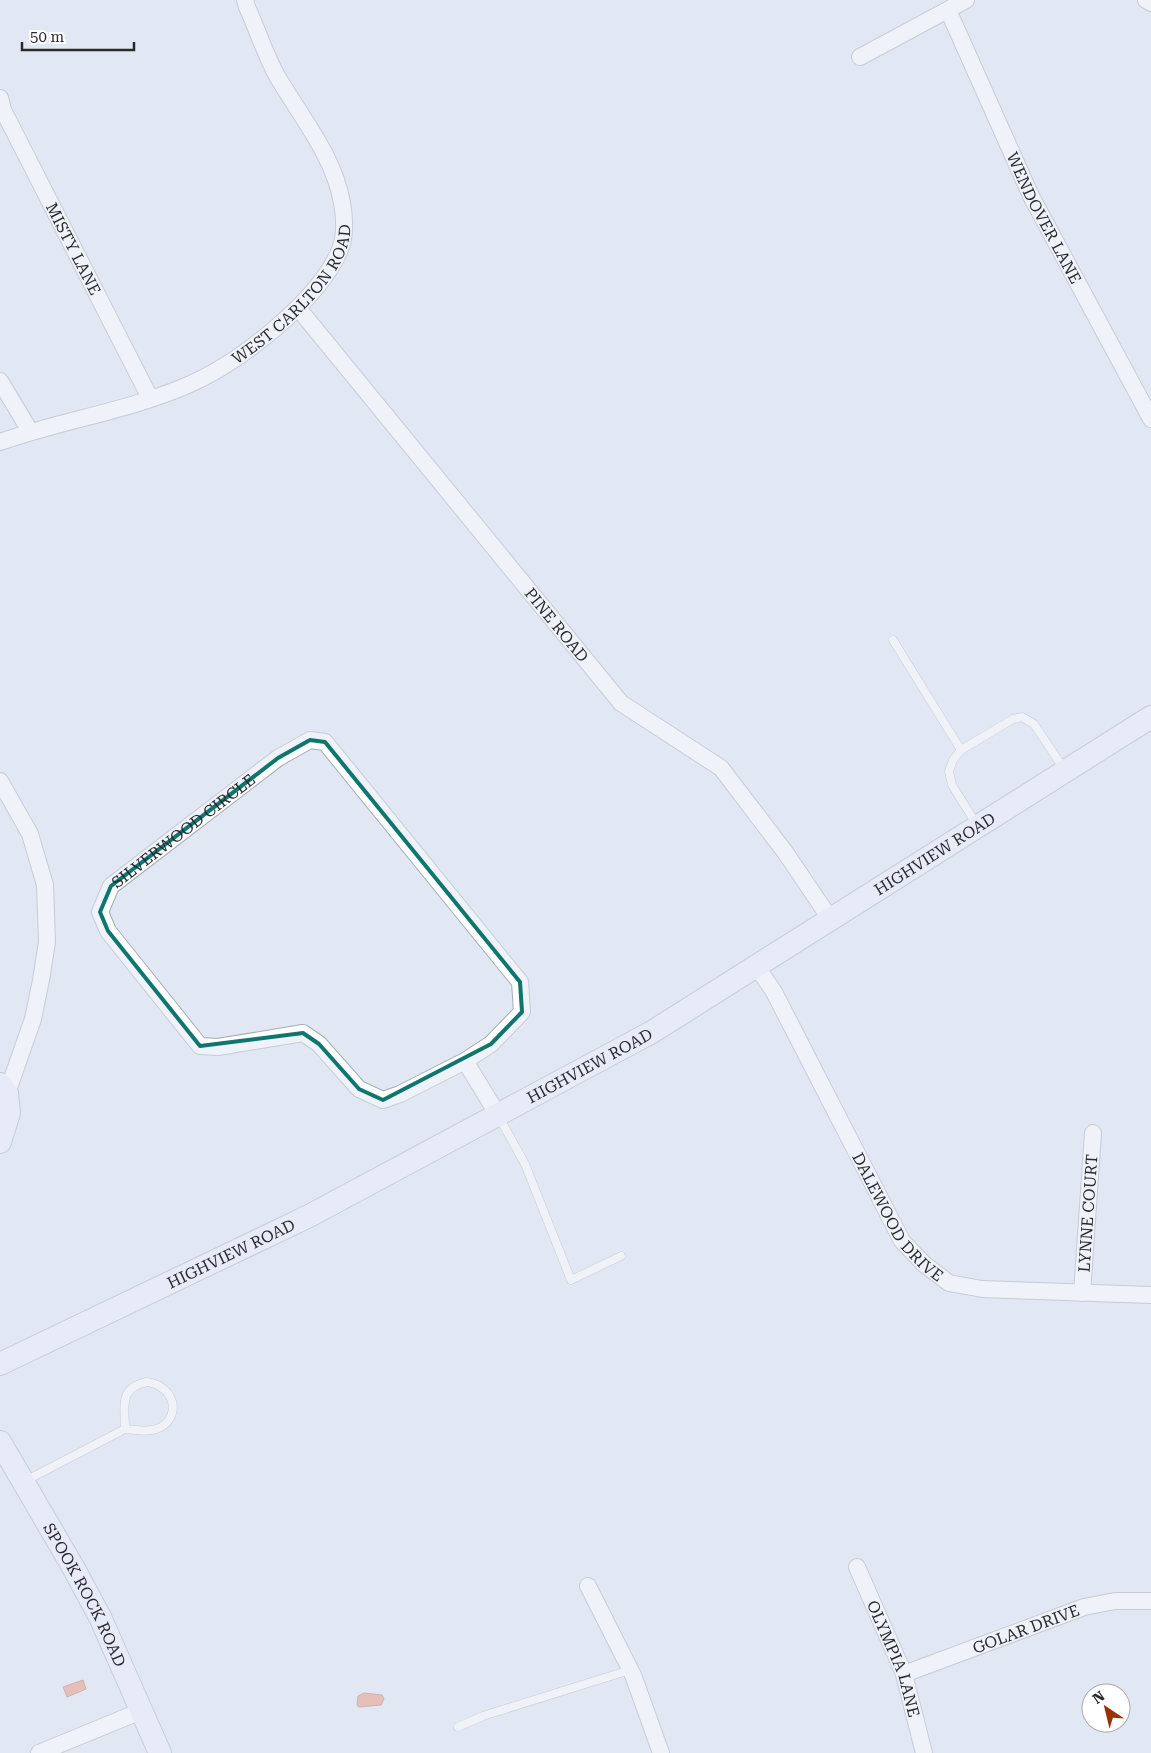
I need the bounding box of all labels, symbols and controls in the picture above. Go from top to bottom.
scale bar [22,20,135,52]
text: 50 m [30,28,65,46]
street label: WENDOVER LANE [1003,149,1086,287]
street label: MISTY LANE [42,199,105,298]
street label: WEST CARLTON ROAD [228,224,354,368]
street label: PINE ROAD [521,584,593,666]
street label: SILVERWOOD CIRCLE [108,770,259,892]
street label: HIGHVIEW ROAD [870,808,999,899]
street label: HIGHVIEW ROAD [524,1024,656,1107]
street label: DALEWOOD DRIVE [849,1149,947,1285]
street label: LYNNE COURT [1074,1153,1101,1273]
street label: HIGHVIEW ROAD [164,1215,298,1292]
street label: SPOOK ROCK ROAD [40,1519,130,1670]
street label: OLYMPIA LANE [863,1597,924,1719]
street label: GOLAR DRIVE [970,1600,1082,1657]
north arrow [1081,1683,1131,1733]
text: N [1090,1688,1108,1707]

